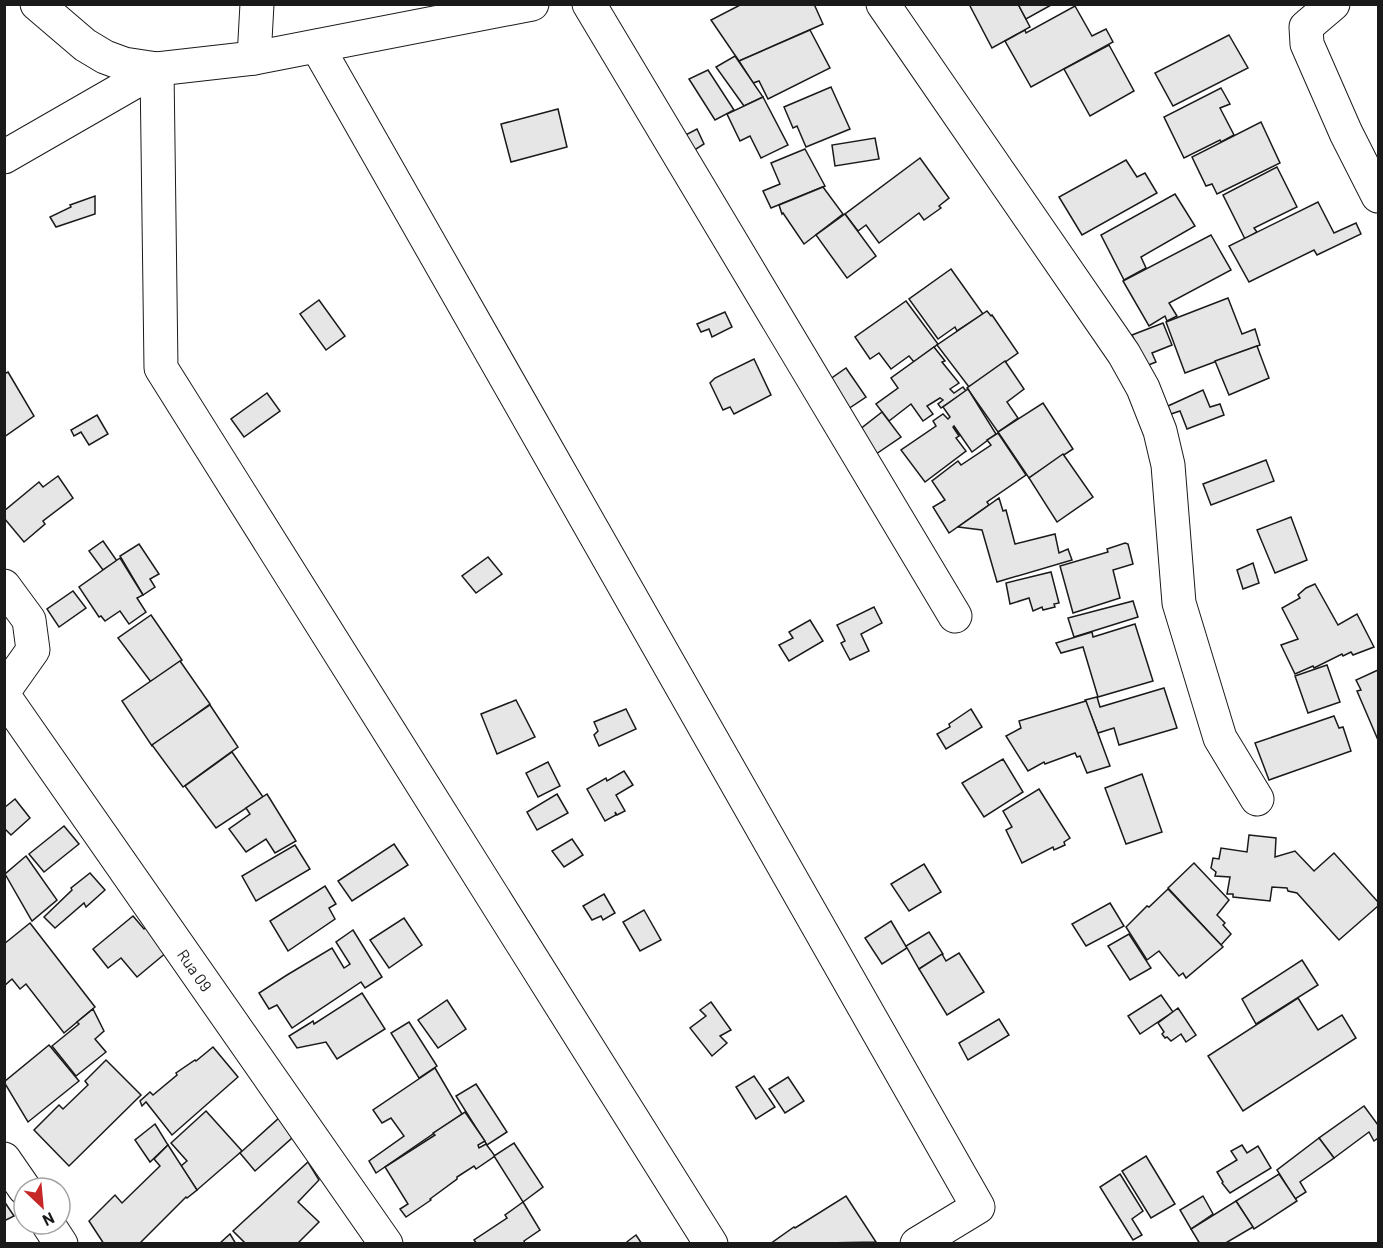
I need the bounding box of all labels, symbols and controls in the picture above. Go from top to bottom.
street label: Rua 09 [174,945,216,995]
north arrow [12,1176,72,1236]
text: N [40,1209,58,1231]

